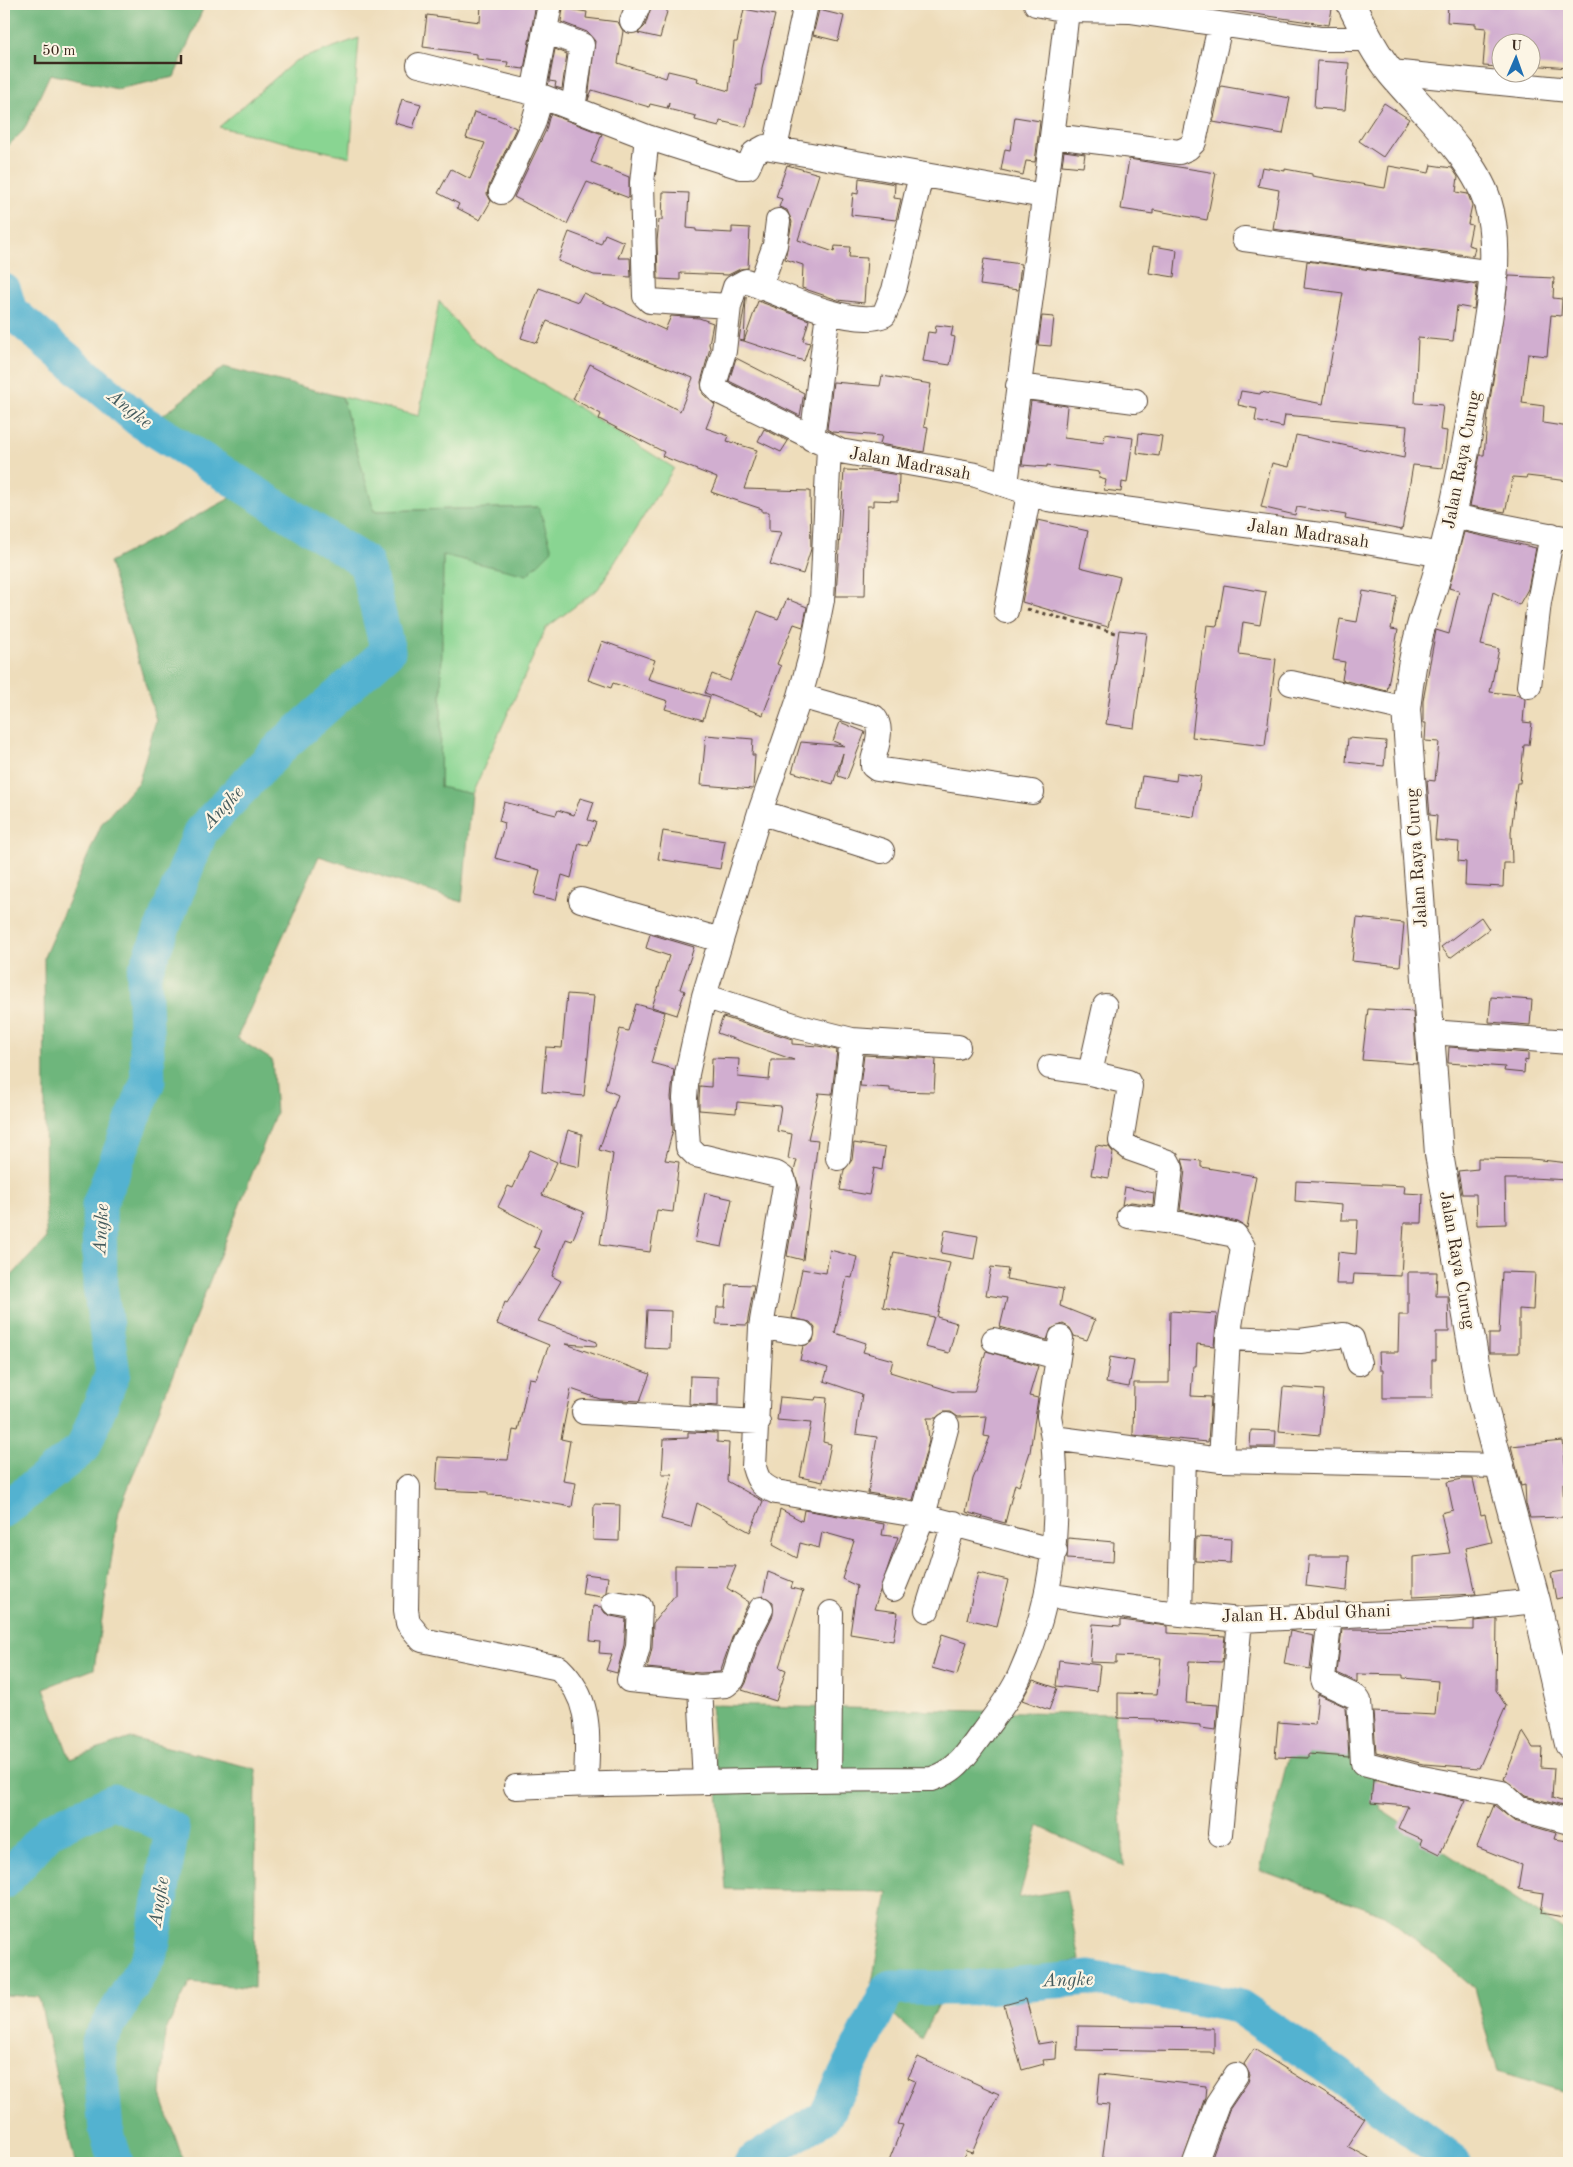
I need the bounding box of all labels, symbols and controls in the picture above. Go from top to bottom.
scale bar [35,32,181,64]
north arrow [1490,32,1540,82]
text: U [1511,39,1522,53]
text: 50 m [42,44,76,59]
water label: Angke [102,386,155,433]
street label: Jalan Raya Curug [1440,389,1484,530]
street label: Jalan Madrasah [848,444,972,484]
street label: Jalan Madrasah [1246,517,1370,552]
water label: Angke [199,783,248,834]
street label: Jalan Raya Curug [1403,787,1431,928]
street label: Jalan Raya Curug [1436,1190,1478,1331]
water label: Angke [91,1203,113,1256]
street label: Jalan H. Abdul Ghani [1221,1602,1391,1626]
water label: Angke [146,1875,173,1930]
water label: Angke [1041,1971,1094,1991]

